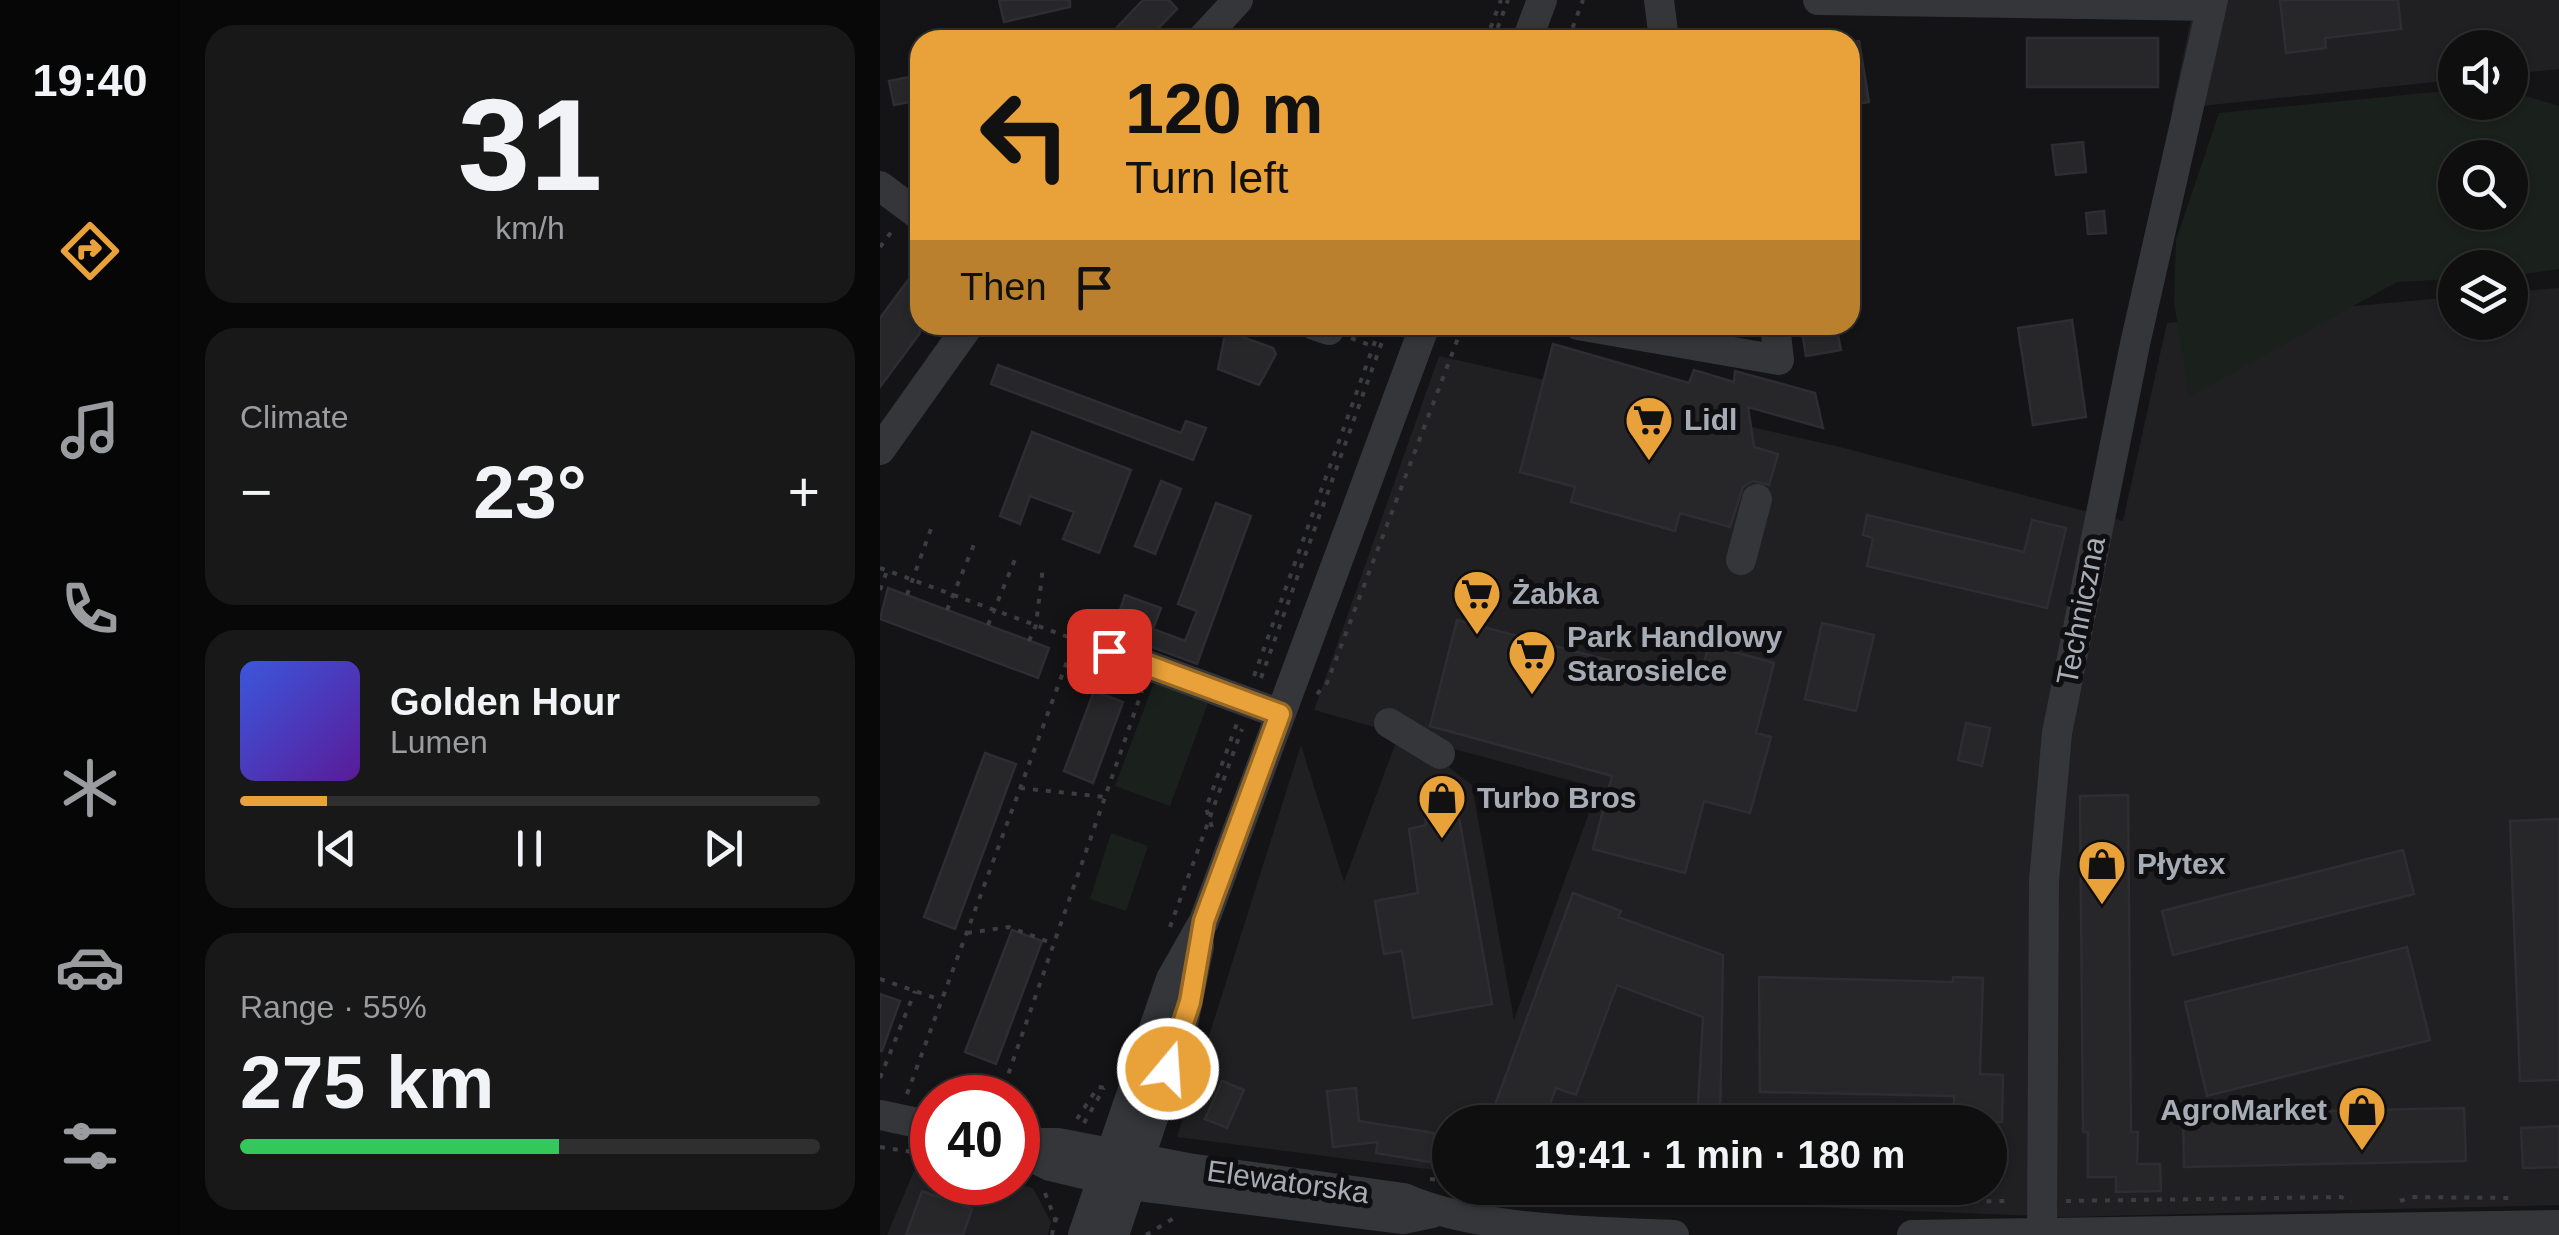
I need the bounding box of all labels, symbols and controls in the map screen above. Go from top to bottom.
map controls [2438,30,2528,340]
button: sound [2438,30,2528,120]
text: 19:40 [32,55,148,106]
icon: left [960,70,1090,200]
text: 120 m [1125,70,1323,148]
text: 31 [458,72,602,218]
button: search [2438,140,2528,230]
text: Turn left [1125,152,1288,203]
text: km/h [495,210,565,246]
icon: directions [55,216,125,286]
button: layers [2438,250,2528,340]
icon: arrive [1067,260,1122,315]
text: Then [960,266,1047,308]
supermarket icon: Lidl [1623,394,1675,462]
icon: music [55,395,125,465]
text: Climate [240,399,348,435]
place label: Lidl [1684,403,1737,436]
text: 23° [473,450,587,534]
text: − [240,461,272,523]
text: + [788,461,820,523]
street label: Techniczna [2050,534,2111,688]
supermarket icon: Żabka [1451,568,1503,636]
icon: phone [55,574,125,644]
place label: Żabka [1512,577,1599,610]
pin [1067,609,1152,694]
place label: Park Handlowy Starosielce [1567,620,1782,687]
icon: arrive [1082,624,1137,679]
supermarket icon: Park Handlowy Starosielce [1506,628,1558,696]
text: Golden Hour [390,681,620,723]
text: Lumen [390,724,488,760]
icon: climate [55,753,125,823]
shop icon: Turbo Bros [1416,772,1468,840]
place label: Turbo Bros [1477,781,1636,814]
icon: previous [309,821,364,876]
icon: pause [502,821,557,876]
icon: next [696,821,751,876]
shop icon: Płytex [2076,838,2128,906]
place label: Płytex [2137,847,2226,880]
icon: car [55,932,125,1002]
text: Range · 55% [240,989,427,1025]
position arrow [1116,1017,1220,1121]
text: 275 km [240,1040,494,1124]
speed limit sign: 40 [910,1075,1040,1205]
shop icon: AgroMarket [2336,1084,2388,1152]
place label: AgroMarket [2160,1093,2327,1126]
icon: filters [55,1111,125,1181]
text: 19:41 · 1 min · 180 m [1534,1134,1905,1176]
street label: Elewatorska [1205,1154,1372,1209]

